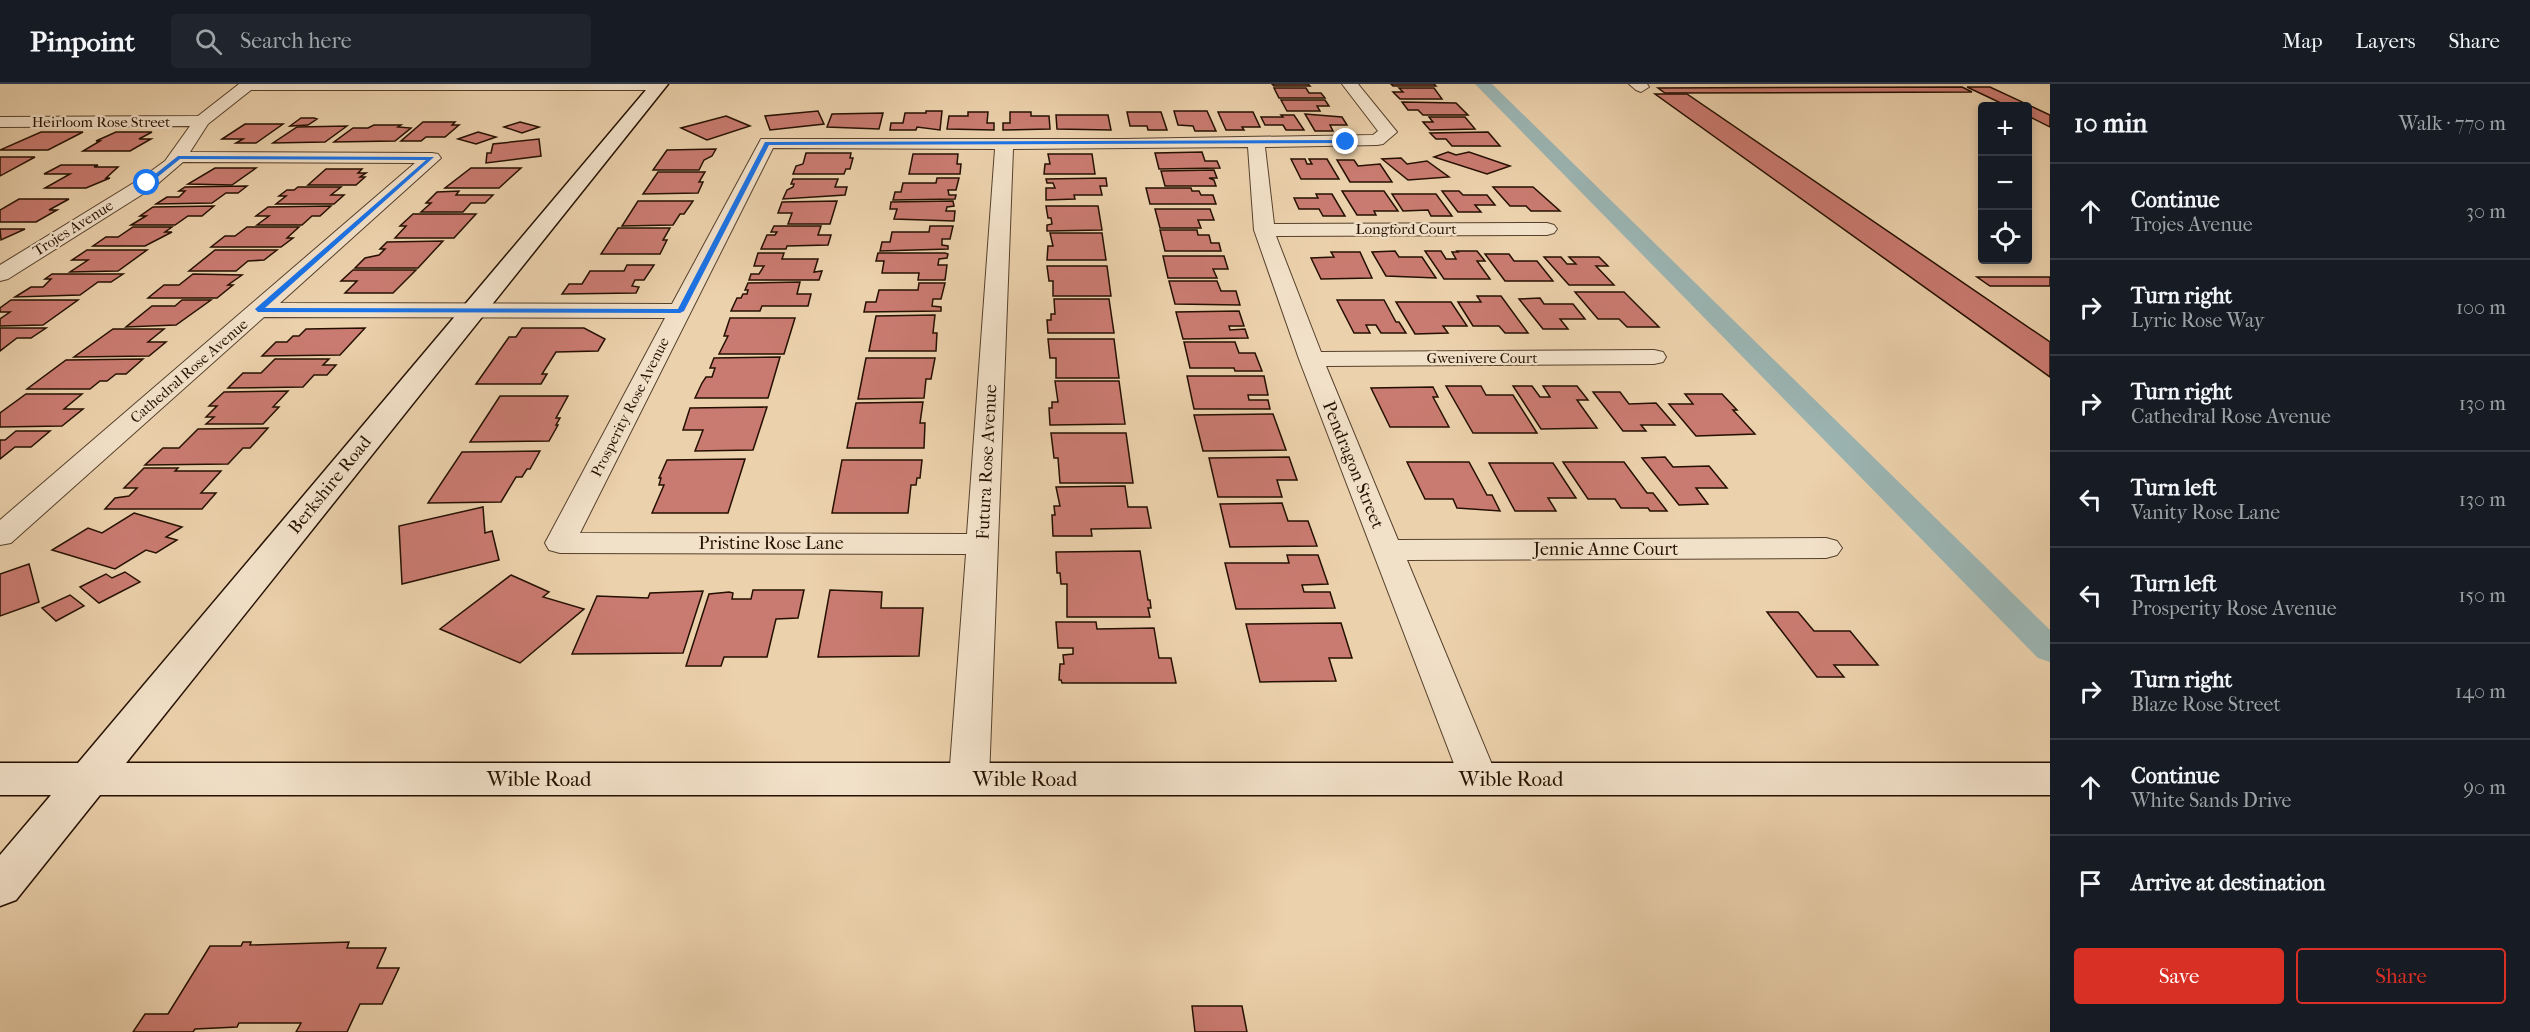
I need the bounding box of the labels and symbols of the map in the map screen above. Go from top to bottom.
street label: Heirloom Rose Street [32,113,171,131]
route end [1332,128,1358,154]
route start [133,169,159,195]
street label: Trojes Avenue [30,196,117,260]
street label: Longford Court [1355,220,1457,238]
street label: Cathedral Rose Avenue [127,315,252,427]
street label: Prosperity Rose Avenue [587,334,673,480]
street label: Gwenivere Court [1426,349,1538,367]
street label: Futura Rose Avenue [972,384,1002,540]
street label: Pendragon Street [1318,398,1388,532]
street label: Berkshire Road [284,432,376,538]
street label: Pristine Rose Lane [698,533,844,554]
street label: Jennie Anne Court [1532,539,1679,560]
street label: Wible Road [486,767,592,791]
street label: Wible Road [972,767,1078,791]
street label: Wible Road [1458,767,1564,791]

